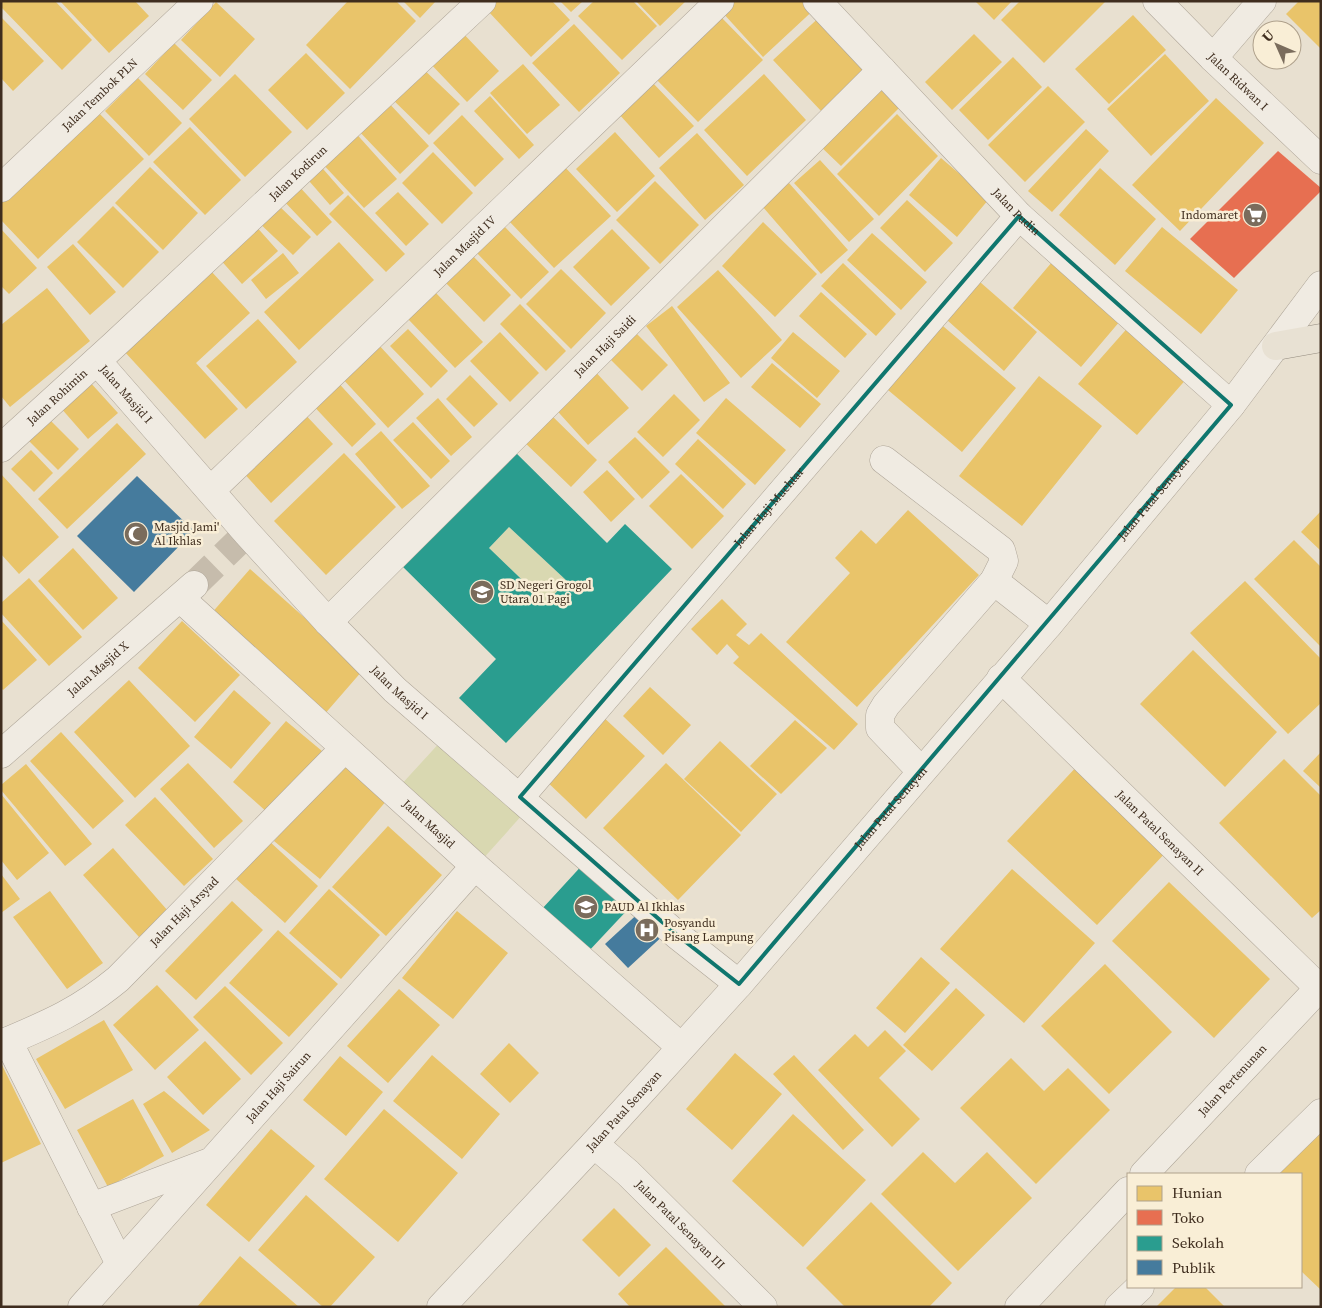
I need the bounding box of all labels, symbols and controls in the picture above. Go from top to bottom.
north arrow [1252,20,1302,70]
text: U [1257,25,1278,46]
street label: Jalan Ridwan I [1203,48,1271,114]
street label: Jalan Tembok PLN [58,55,141,135]
street label: Jalan Kodirun [265,142,331,205]
street label: Jalan Pudin [988,184,1044,239]
supermarket icon: Indomaret [1242,202,1268,228]
place label: Indomaret [1181,207,1238,223]
street label: Jalan Masjid IV [429,212,500,281]
street label: Jalan Haji Saidi [570,311,640,381]
street label: Jalan Masjid I [95,361,156,427]
street label: Jalan Rohimin [23,365,91,429]
street label: Jalan Patal Senayan [1113,453,1193,544]
street label: Jalan Haji Muchtar [729,464,808,551]
place label: Masjid Jami' Al Ikhlas [154,519,219,549]
mosque icon: Masjid Jami' Al Ikhlas [123,521,149,547]
place label: SD Negeri Grogol Utara 01 Pagi [500,577,592,607]
school or university icon: SD Negeri Grogol Utara 01 Pagi [469,579,495,605]
street label: Jalan Masjid X [63,638,132,701]
street label: Jalan Masjid I [367,661,431,723]
street label: Jalan Patal Senayan [850,763,931,853]
street label: Jalan Patal Senayan II [1112,786,1207,879]
street label: Jalan Masjid [398,795,458,852]
street label: Jalan Haji Arsyad [146,873,222,951]
school or university icon: PAUD Al Ikhlas [573,894,599,920]
place label: PAUD Al Ikhlas [604,899,685,915]
place label: Posyandu Pisang Lampung [664,915,754,945]
hospital icon: Posyandu Pisang Lampung [634,917,660,943]
street label: Jalan Pertenunan [1194,1041,1270,1120]
street label: Jalan Haji Sairun [242,1048,314,1126]
street label: Jalan Patal Senayan [582,1067,665,1156]
legend [1127,1173,1302,1288]
street label: Jalan Patal Senayan III [631,1176,728,1273]
text: Hunian [1172,1182,1222,1203]
text: Toko [1172,1207,1204,1228]
text: Sekolah [1172,1232,1224,1253]
text: Publik [1172,1257,1216,1278]

